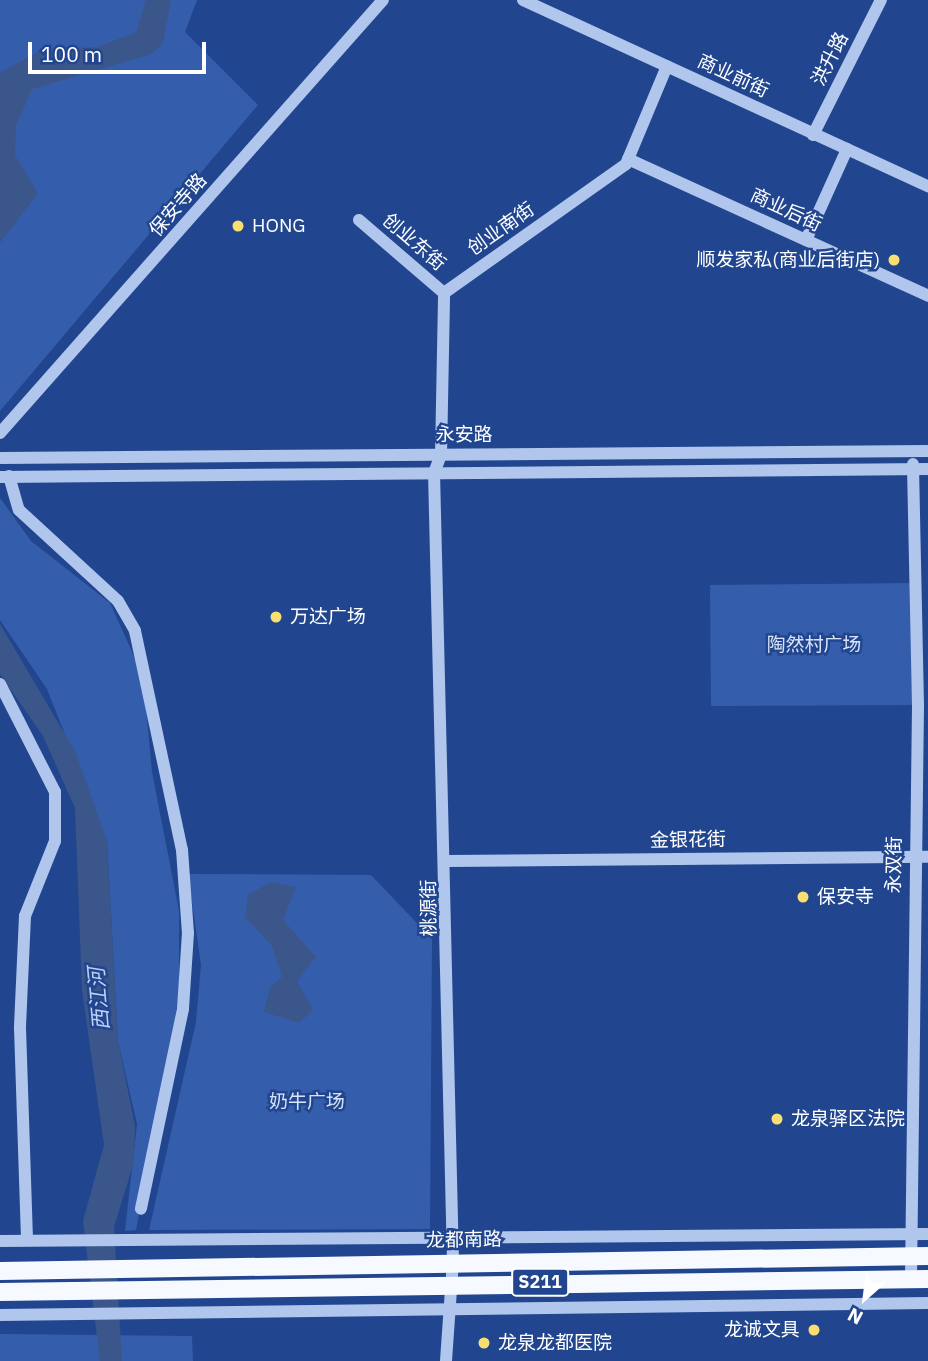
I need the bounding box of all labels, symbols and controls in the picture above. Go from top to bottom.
scale bar [32,28,210,72]
street label: 洪升路 [807,28,853,90]
text: 100 m [41,40,102,68]
street label: 商业前街 [694,50,772,102]
street label: 保安寺路 [144,169,212,241]
street label: 商业后街 [747,184,825,236]
street label: 创业南街 [463,198,539,260]
street label: 创业东街 [378,208,450,276]
place label: HONG [252,215,306,237]
marker: HONG [230,218,246,234]
place label: 顺发家私(商业后街店) [696,249,880,271]
marker: 顺发家私(商业后街店) [886,252,902,268]
street label: 永安路 [436,424,492,446]
place label: 万达广场 [290,606,366,628]
marker: 万达广场 [268,609,284,625]
park label: 陶然村广场 [767,634,861,656]
street label: 金银花街 [650,828,726,852]
street label: 永双街 [882,836,906,894]
street label: 桃源街 [417,879,441,937]
place label: 保安寺 [817,886,874,908]
marker: 保安寺 [795,889,811,905]
water label: 西江河 [83,967,113,1031]
park label: 奶牛广场 [269,1091,345,1113]
place label: 龙泉驿区法院 [791,1108,905,1130]
marker: 龙泉驿区法院 [769,1111,785,1127]
street label: 龙都南路 [426,1228,502,1252]
north arrow [830,1263,900,1333]
road number: S211 [510,1268,570,1296]
text: N [843,1303,867,1330]
place label: 龙诚文具 [724,1319,800,1341]
marker: 龙诚文具 [806,1322,822,1338]
place label: 龙泉龙都医院 [498,1332,612,1354]
marker: 龙泉龙都医院 [476,1335,492,1351]

